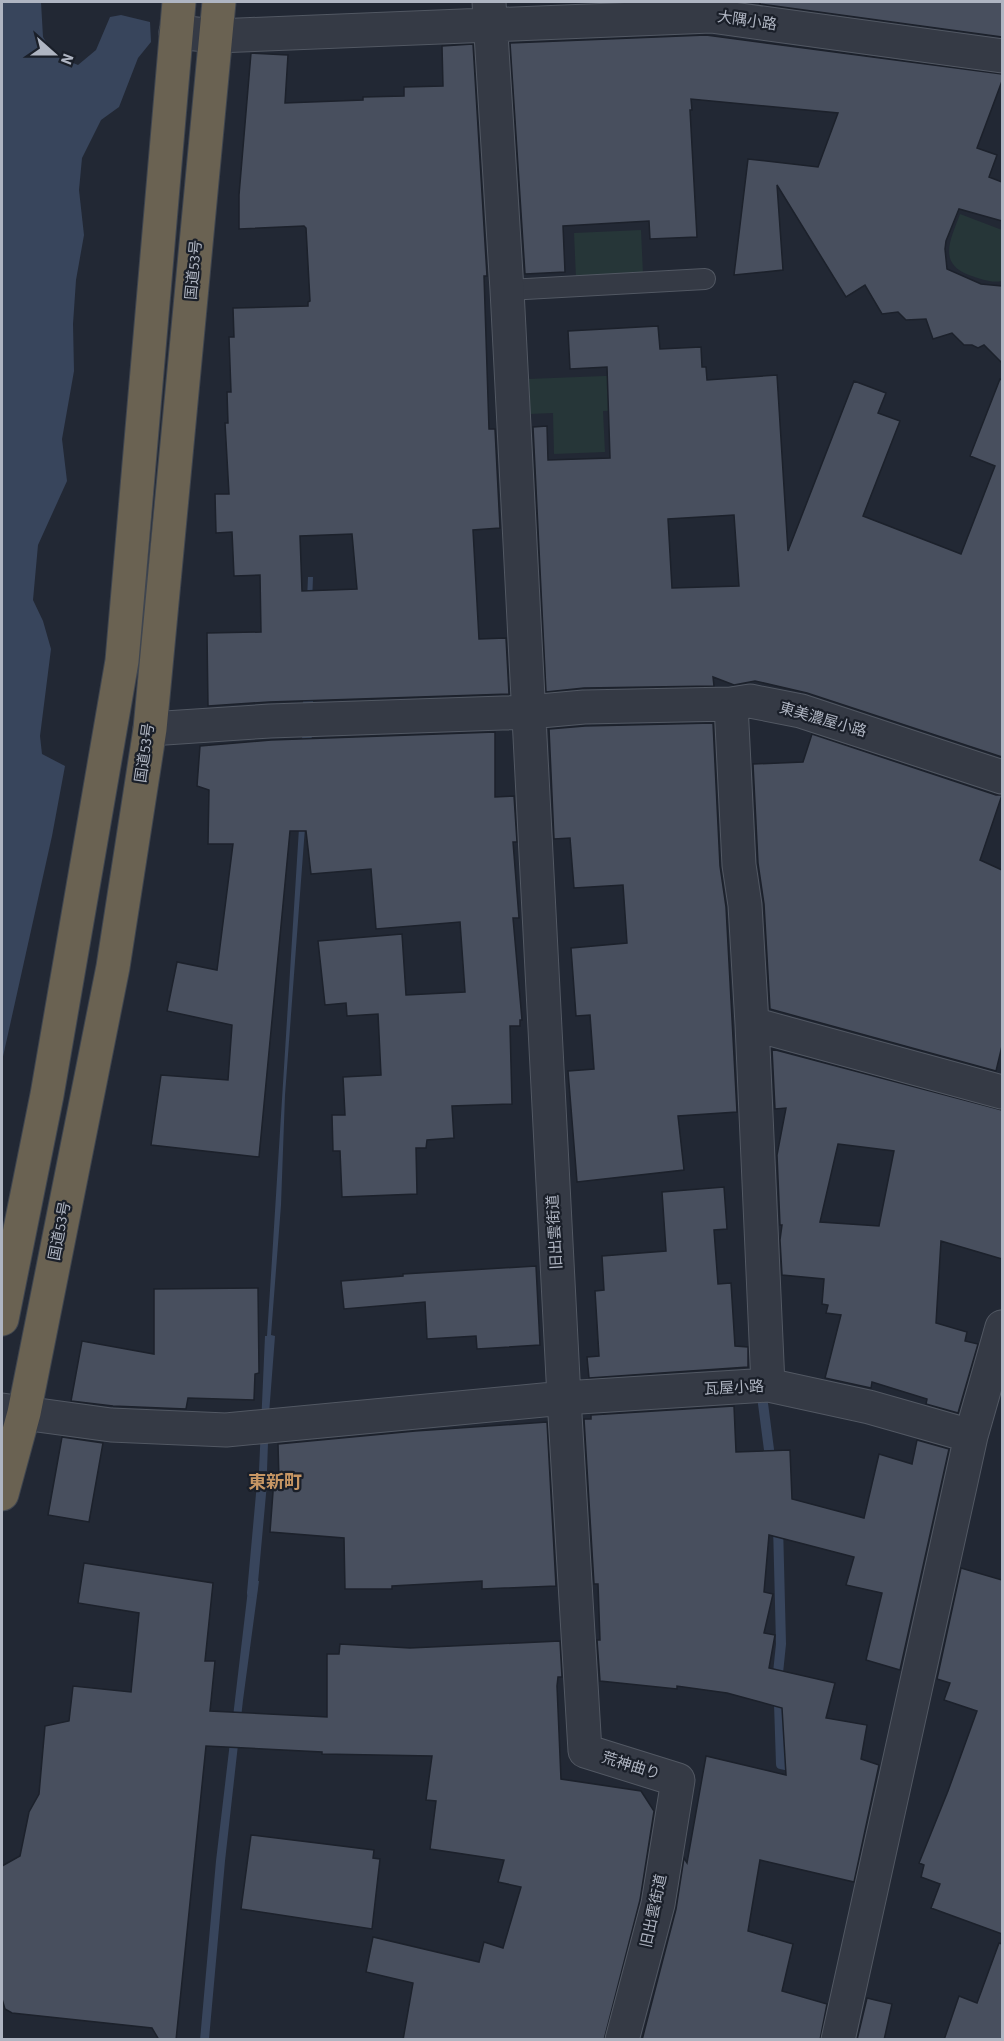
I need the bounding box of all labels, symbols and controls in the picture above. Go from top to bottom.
street label: 大隅小路 [716,6,778,36]
north arrow [24,24,84,84]
text: N [55,50,79,68]
street label: 国道53号 [181,239,207,301]
street label: 東美濃屋小路 [777,698,869,742]
street label: 国道53号 [130,722,160,784]
street label: 旧出雲街道 [543,1194,567,1270]
street label: 国道53号 [44,1200,76,1262]
street label: 瓦屋小路 [703,1376,765,1400]
district label: 東新町 [248,1470,302,1495]
street label: 荒神曲り [599,1747,663,1785]
street label: 旧出雲街道 [636,1872,672,1950]

